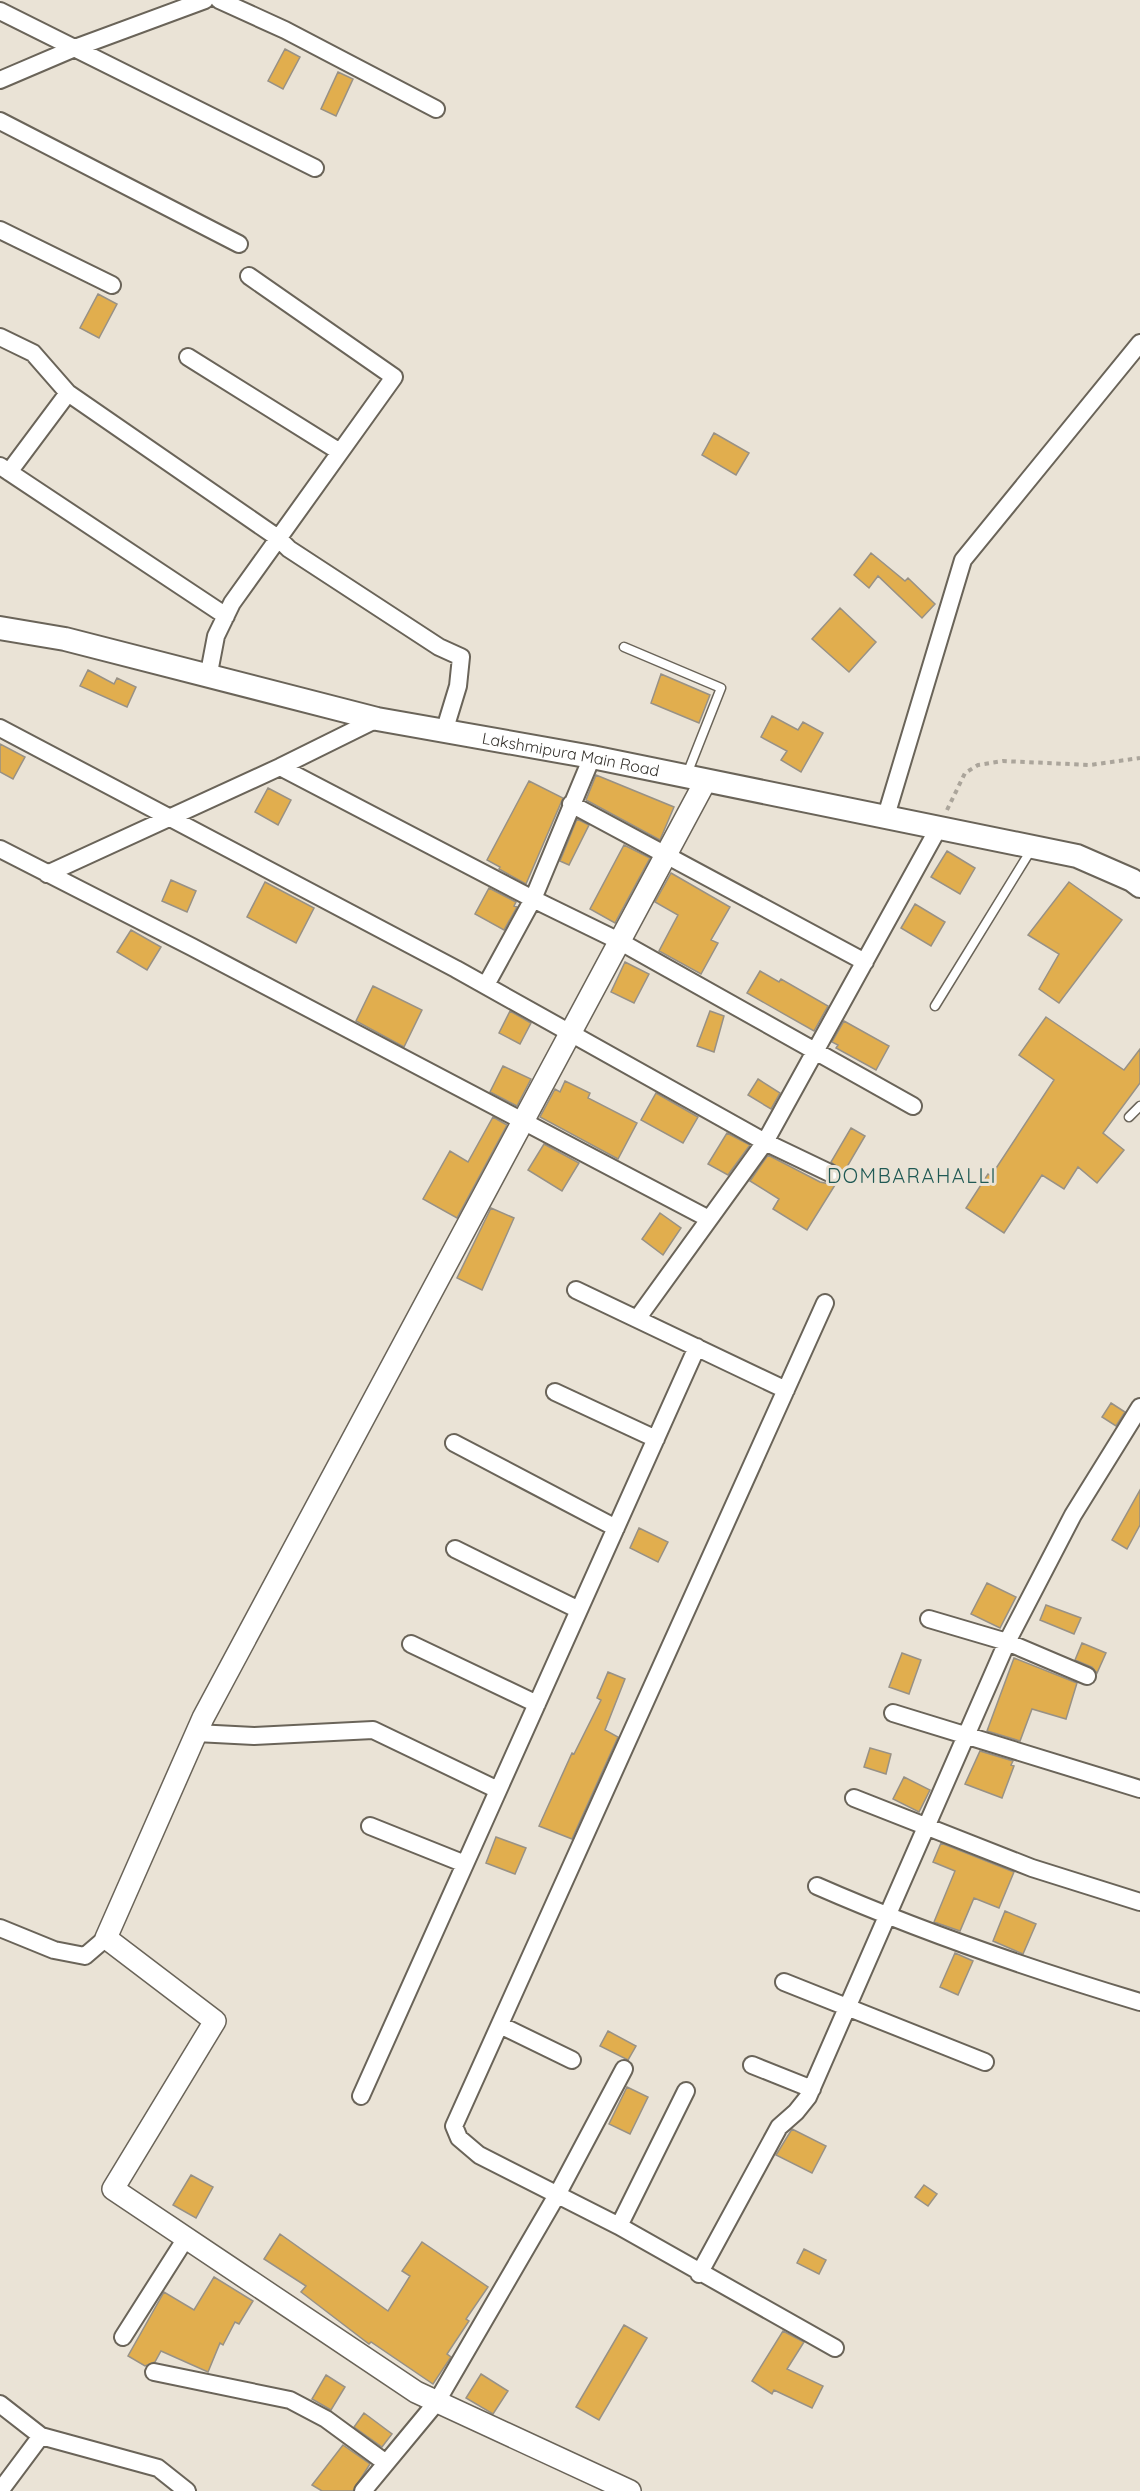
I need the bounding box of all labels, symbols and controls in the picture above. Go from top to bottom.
street label: Lakshmipura Main Road [481,728,661,781]
district label: DOMBARAHALLI [827,1163,997,1188]

